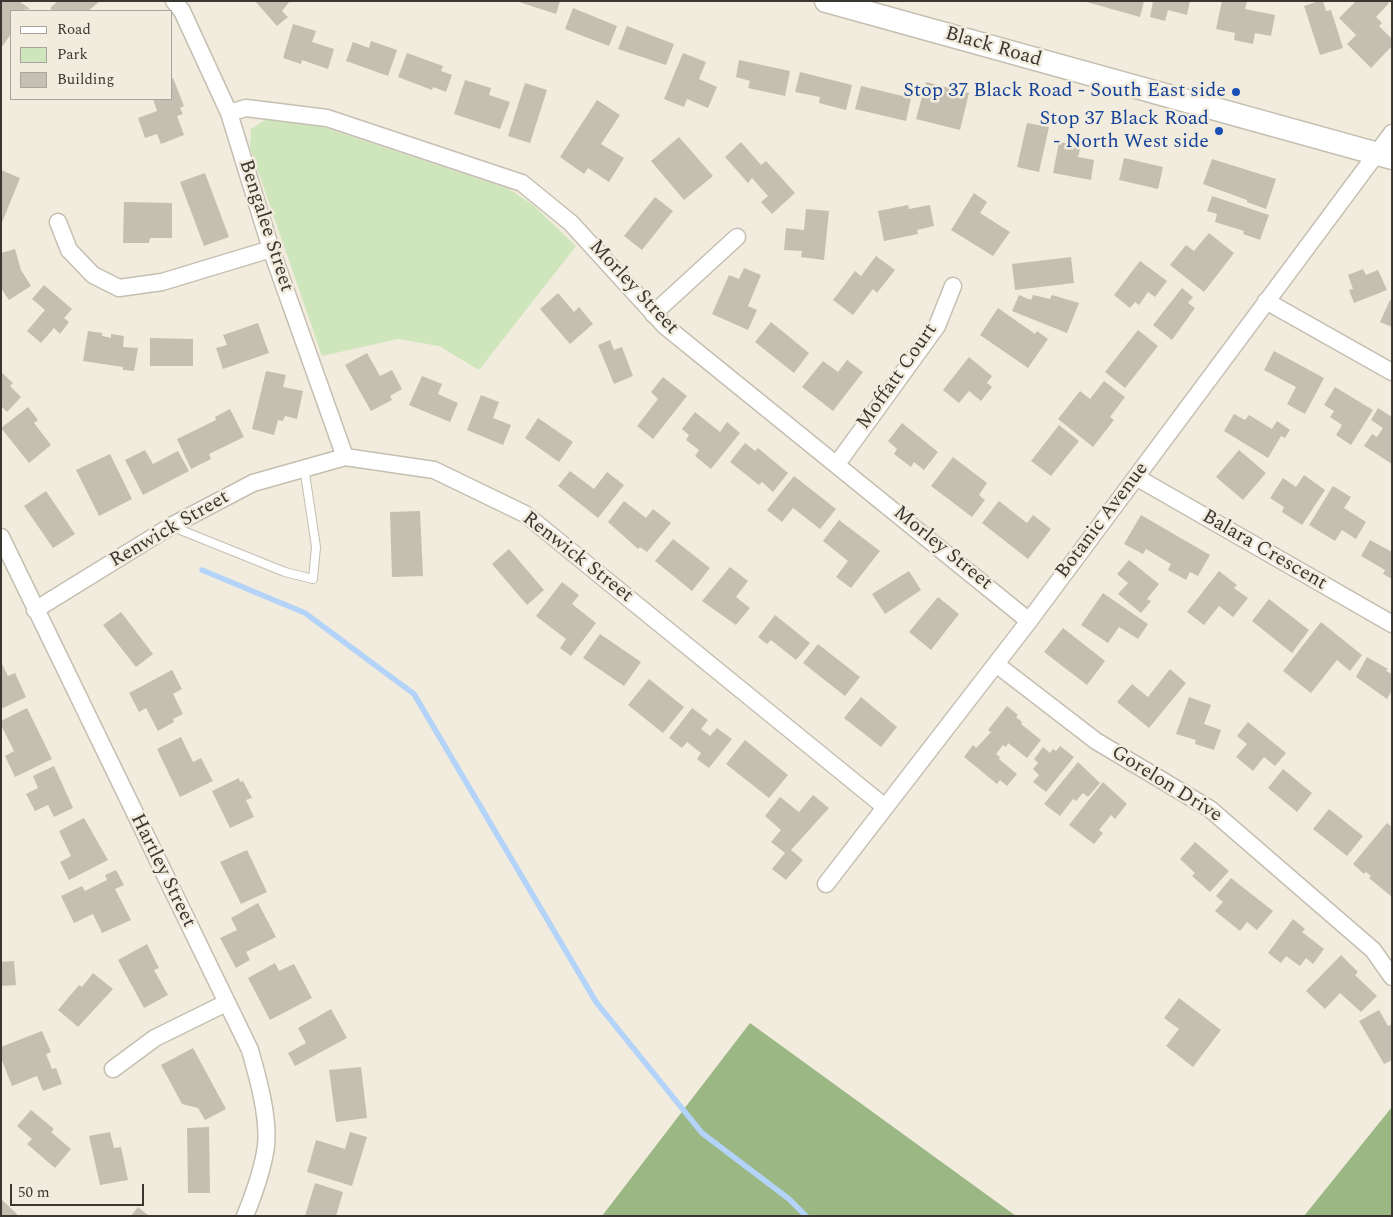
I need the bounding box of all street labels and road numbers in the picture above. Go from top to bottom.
street label: Black Road [942,23,1044,73]
street label: Bengalee Street [232,157,298,295]
street label: Morley Street [583,236,683,340]
street label: Moffatt Court [853,319,943,435]
street label: Botanic Avenue [1051,458,1155,584]
street label: Renwick Street [106,486,234,574]
street label: Morley Street [888,502,996,596]
street label: Balara Crescent [1197,506,1331,596]
street label: Renwick Street [517,507,637,609]
street label: Gorelon Drive [1106,741,1226,829]
street label: Hartley Street [124,810,200,932]

